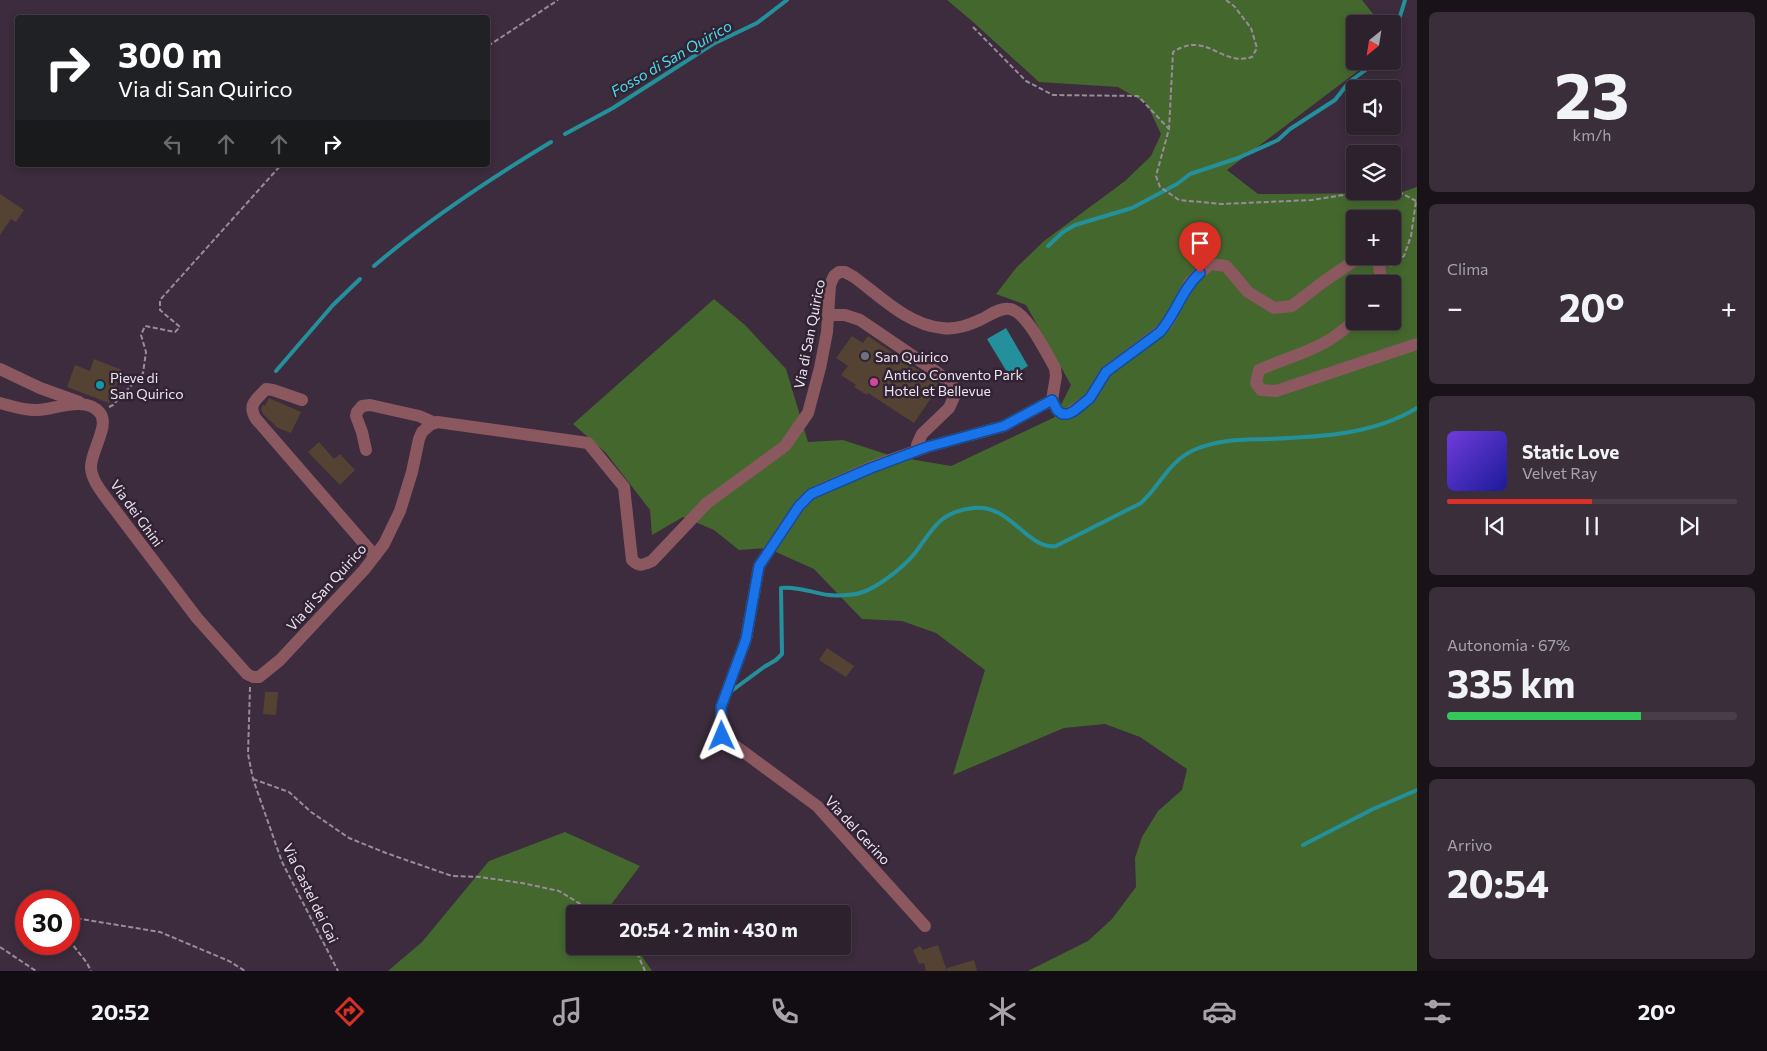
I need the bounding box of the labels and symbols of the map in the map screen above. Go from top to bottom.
north arrow [1346,15,1401,70]
water label: Fosso di San Quirico [607,16,735,100]
pin [1179,222,1221,273]
street label: Via di San Quirico [790,278,828,390]
place label: San Quirico [875,348,949,365]
marker: San Quirico [859,350,871,362]
place label: Antico Convento Park Hotel et Bellevue [884,366,1024,399]
place label: Pieve di San Quirico [110,369,184,402]
marker: Antico Convento Park Hotel et Bellevue [868,376,880,388]
marker: Pieve di San Quirico [94,379,106,391]
street label: Via dei Ghini [107,476,167,550]
street label: Via di San Quirico [282,540,370,634]
position arrow [695,709,747,761]
street label: Via del Gerino [822,792,894,868]
street label: Via Castel dei Gai [280,840,342,946]
speed limit sign: 30 [15,890,80,955]

